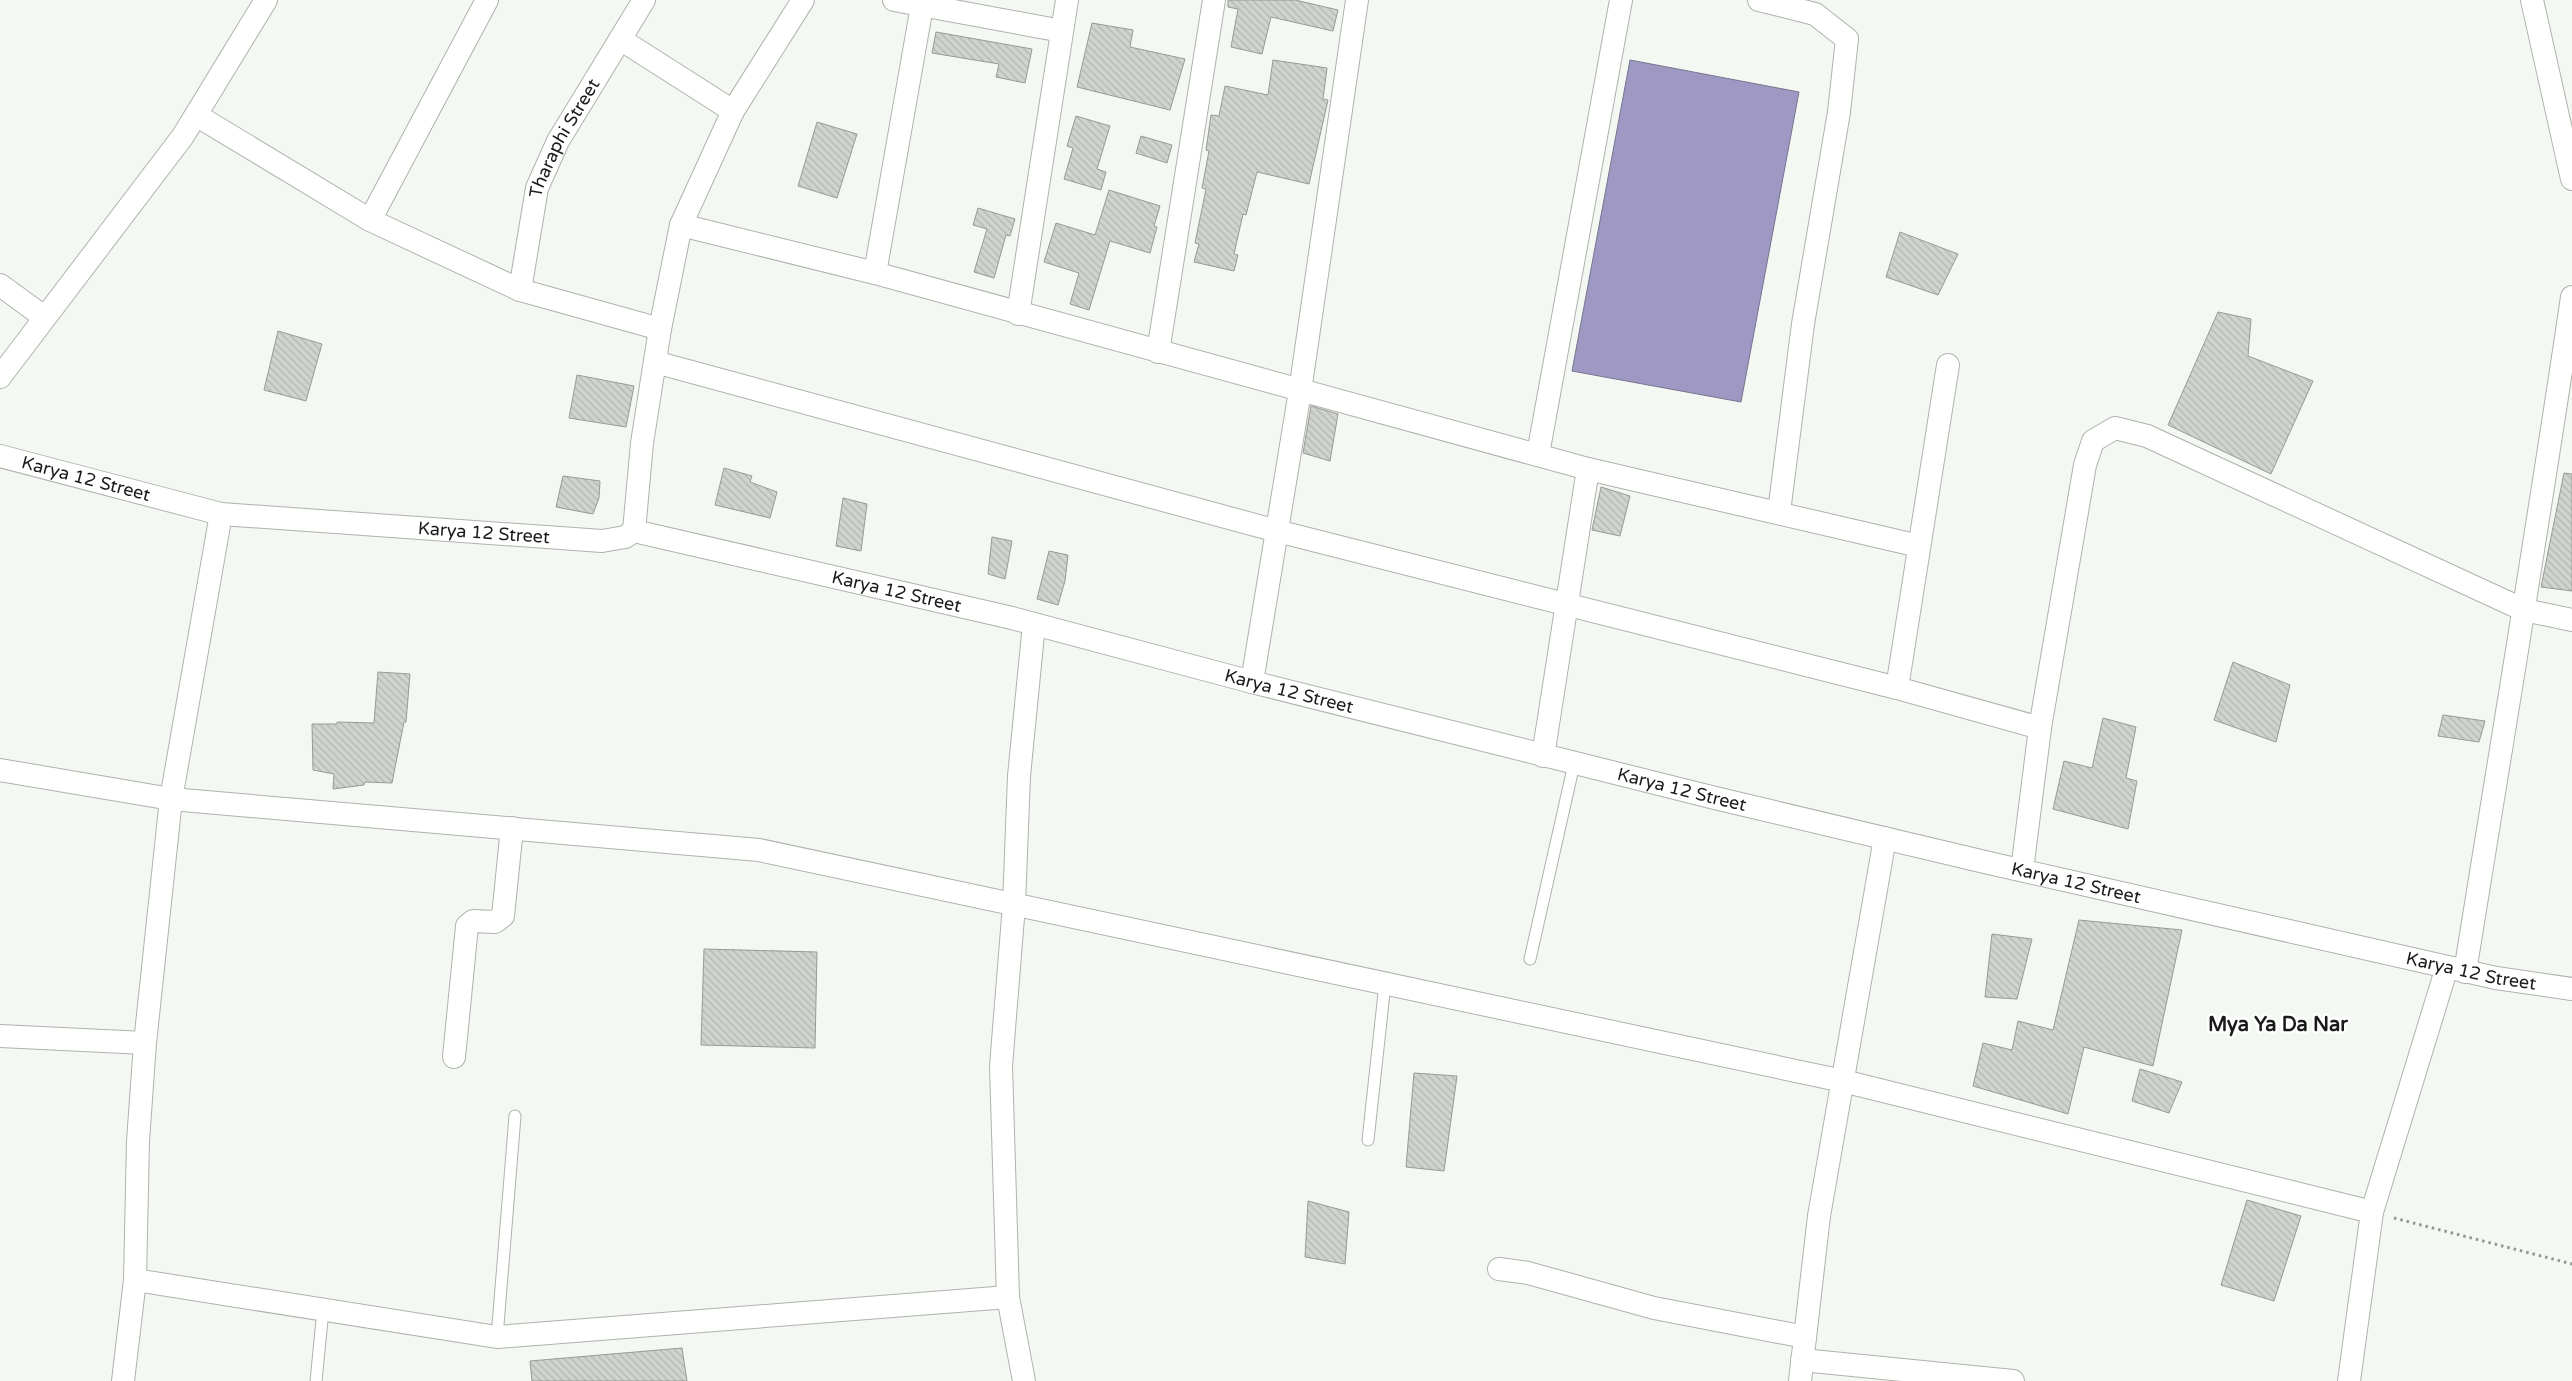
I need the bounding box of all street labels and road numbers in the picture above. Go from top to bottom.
street label: Tharaphi Street [525,74,604,199]
street label: Karya 12 Street [19,451,153,506]
street label: Karya 12 Street [417,517,551,548]
street label: Karya 12 Street [830,566,964,617]
street label: Karya 12 Street [1222,664,1356,718]
street label: Karya 12 Street [1615,763,1749,816]
street label: Karya 12 Street [2009,857,2143,908]
street label: Karya 12 Street [2404,947,2538,995]

